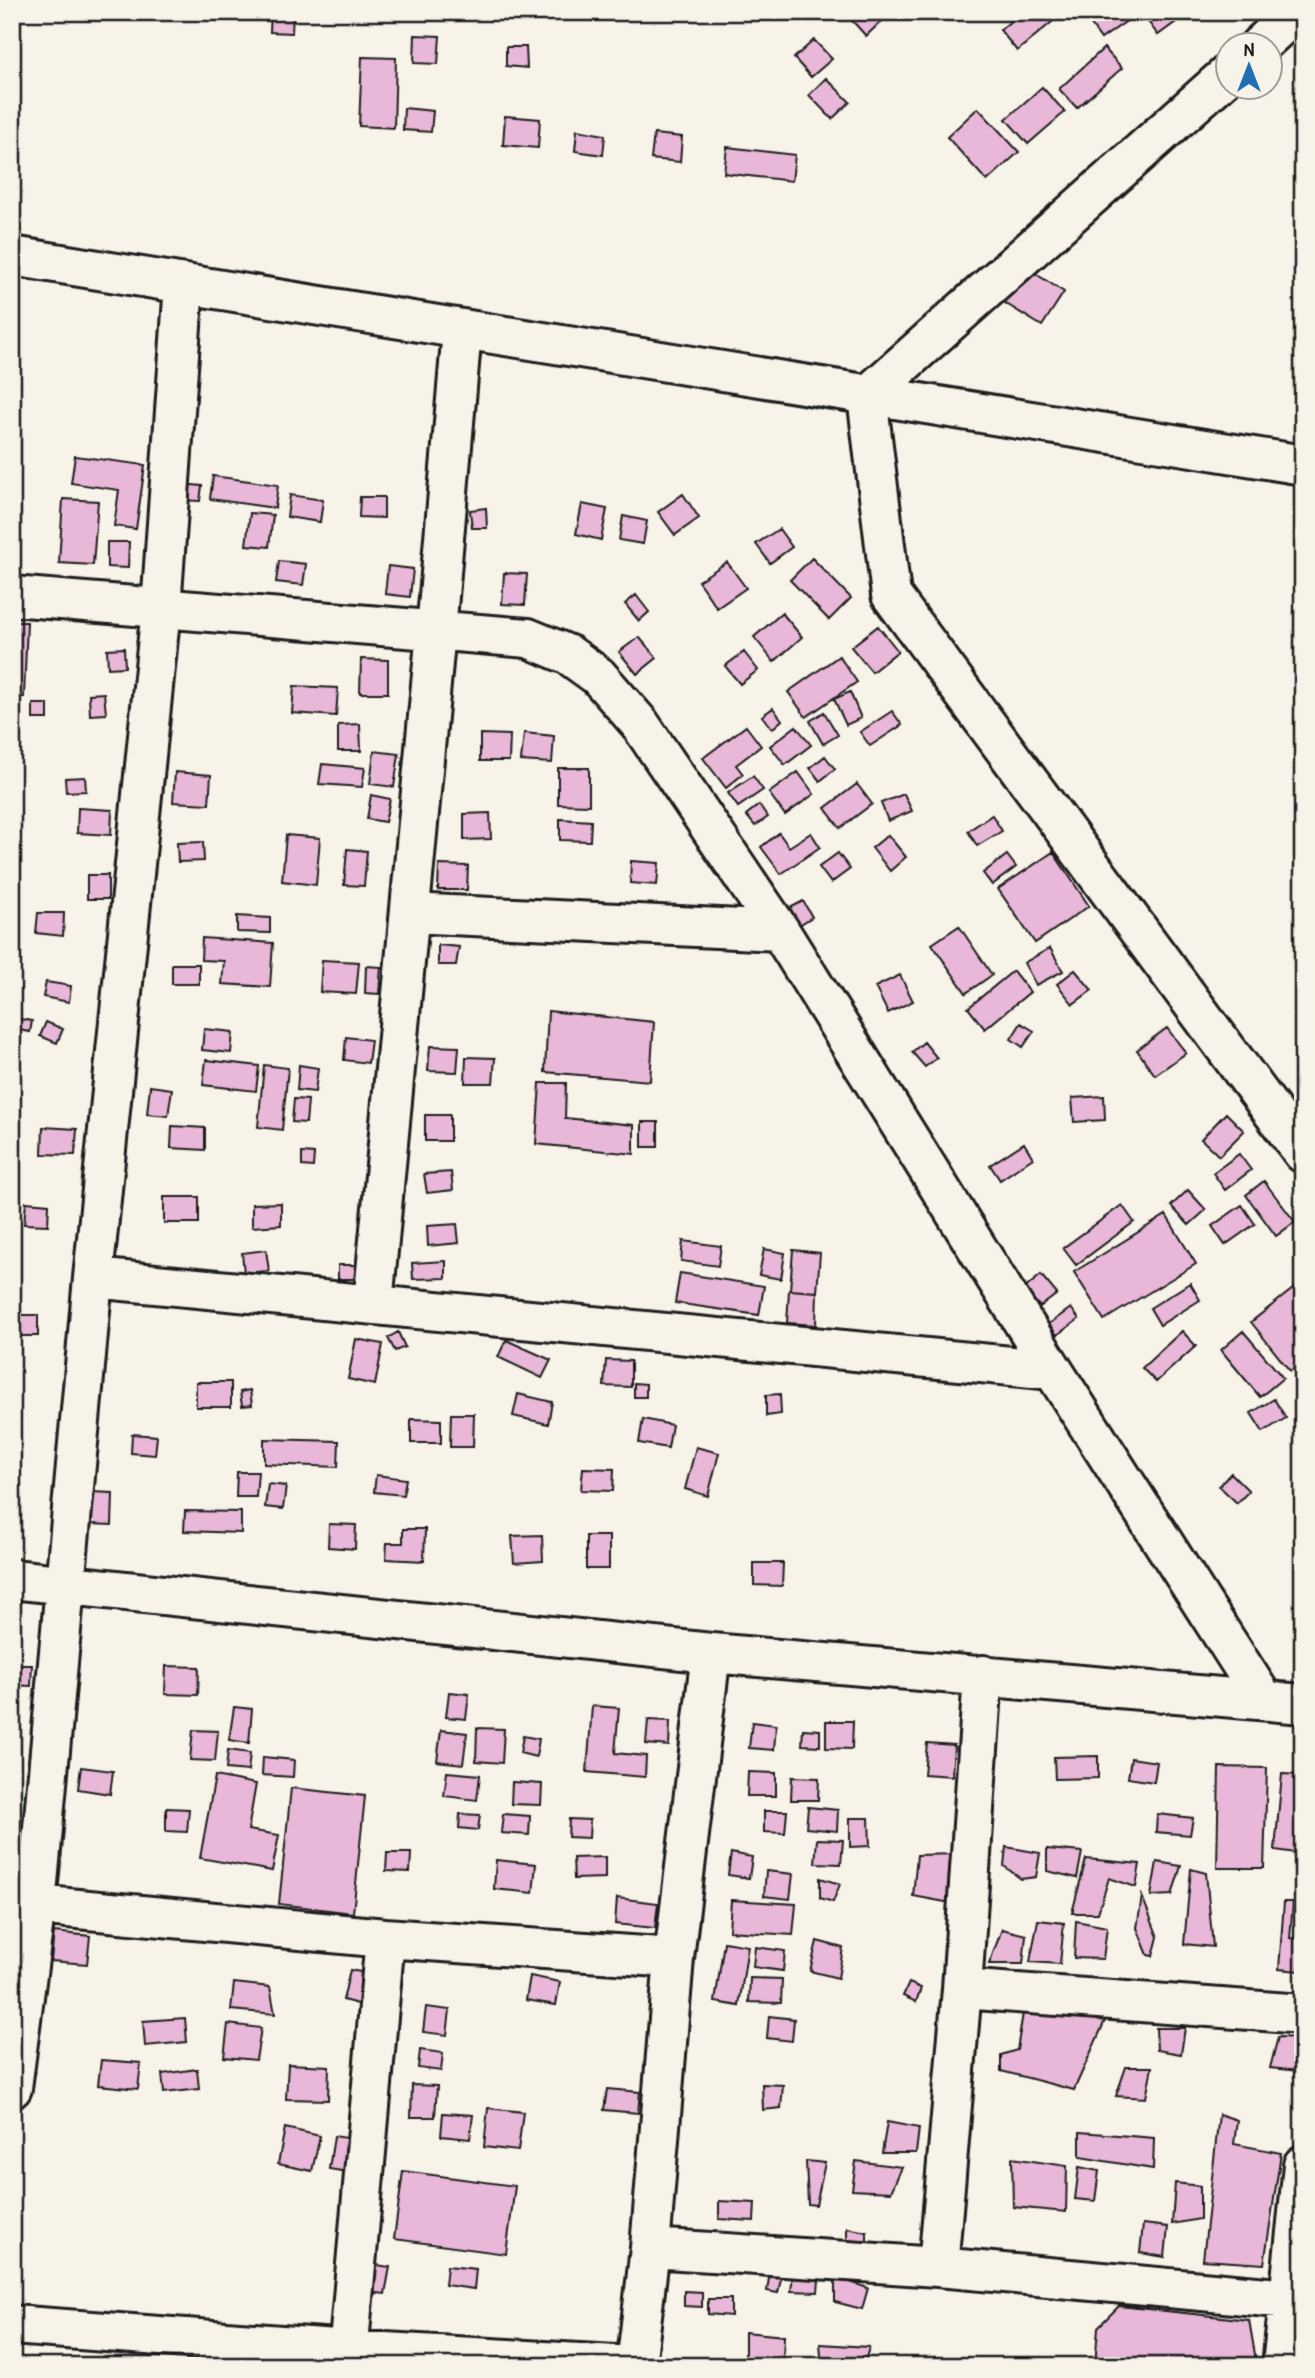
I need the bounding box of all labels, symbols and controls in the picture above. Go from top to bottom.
north arrow [1214,32,1284,102]
text: N [1244,36,1254,62]

